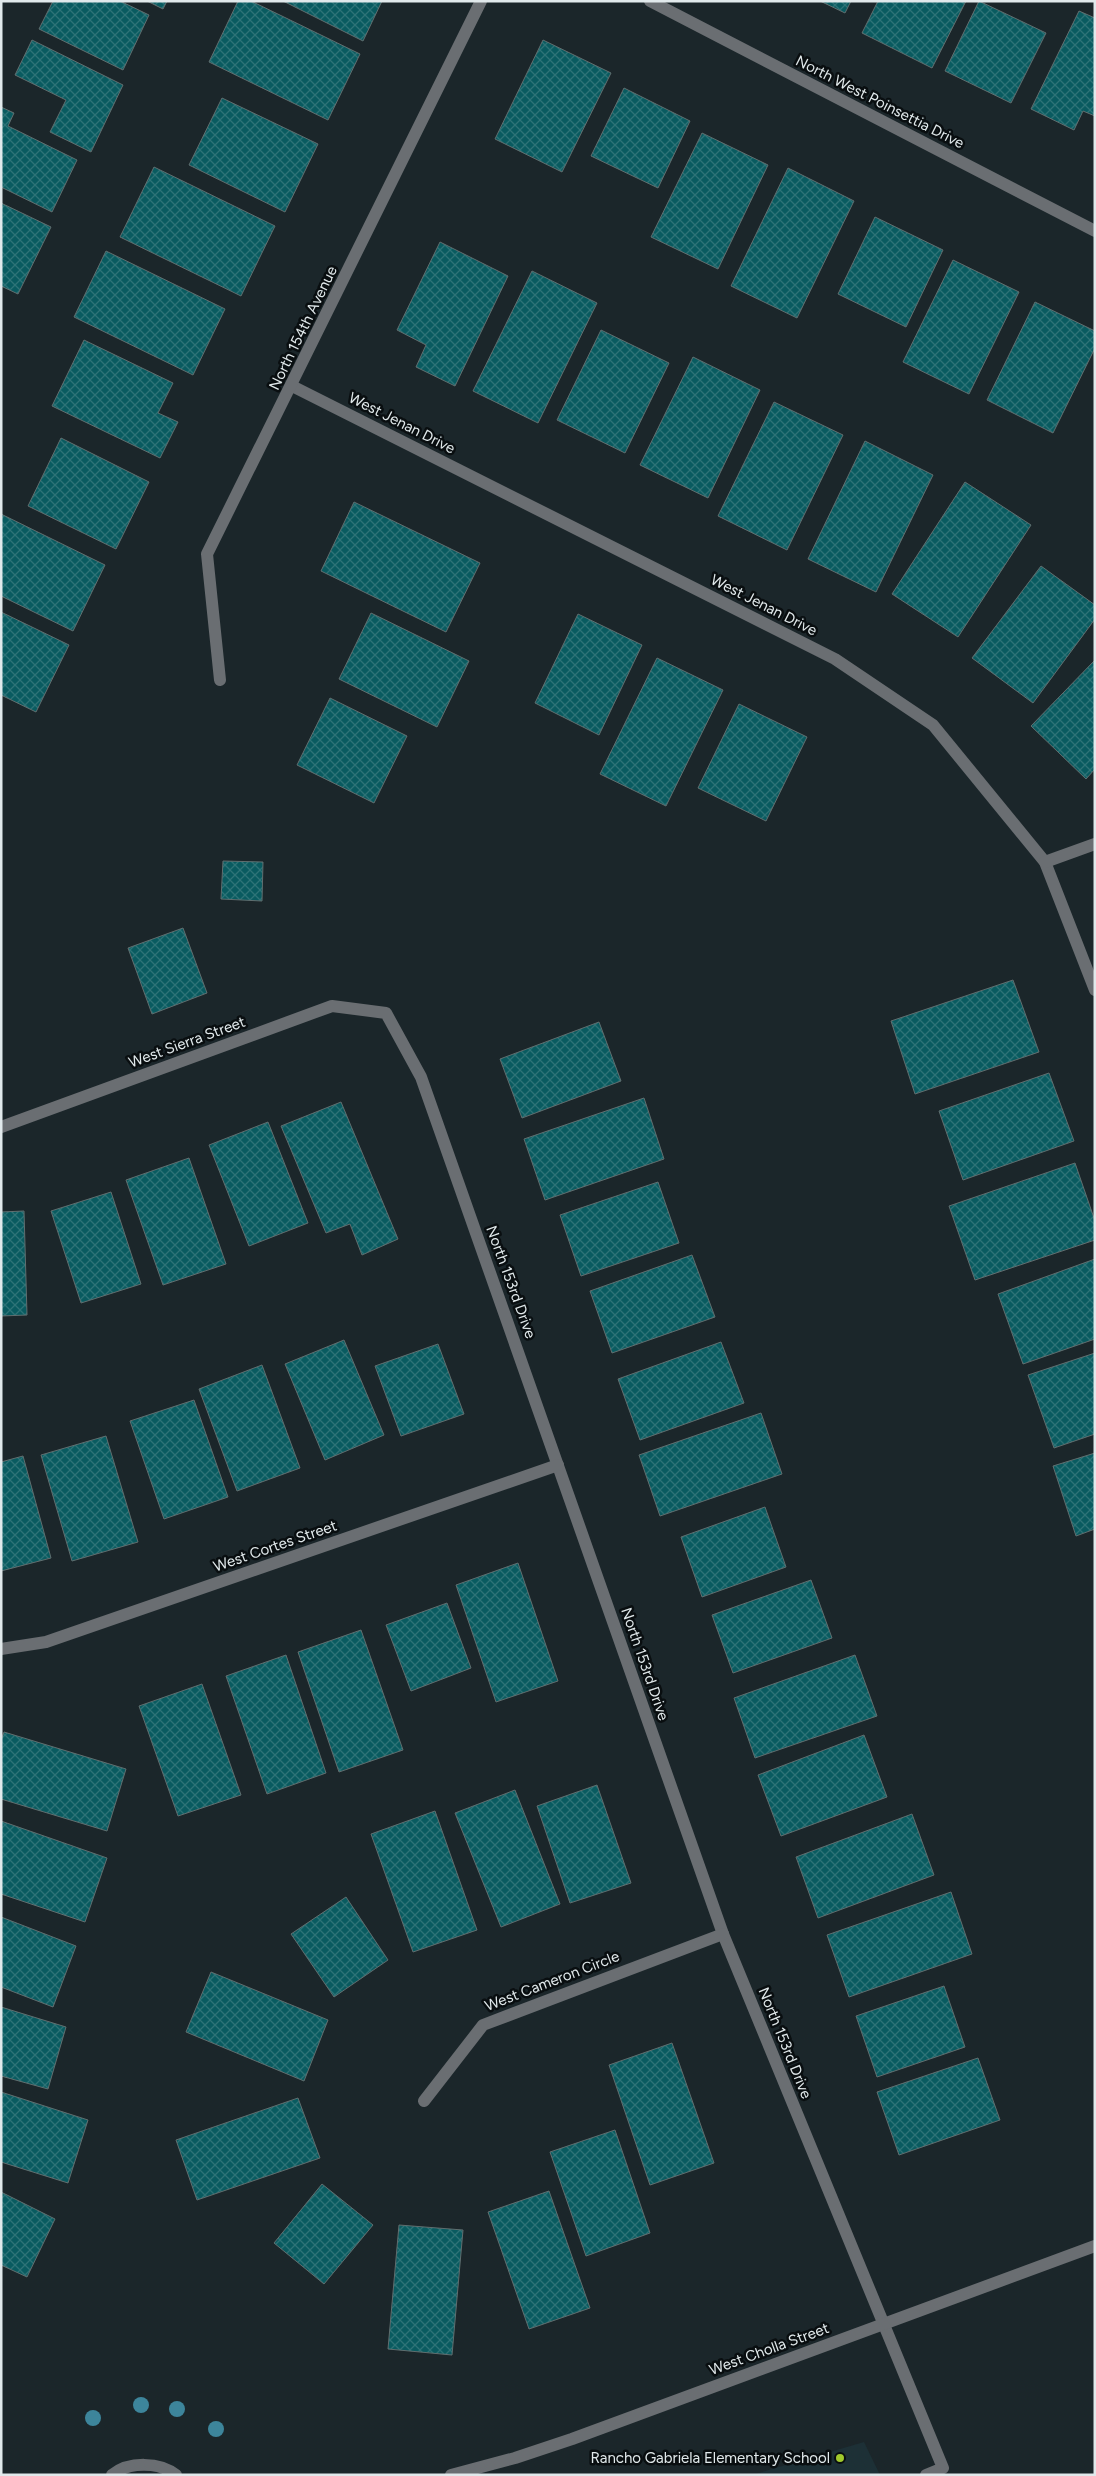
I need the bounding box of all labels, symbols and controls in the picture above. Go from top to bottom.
street label: North West Poinsettia Drive [793,52,967,152]
street label: North 154th Avenue [265,263,341,393]
street label: West Jenan Drive [346,388,458,458]
street label: West Jenan Drive [708,570,820,640]
street label: West Sierra Street [126,1012,248,1071]
street label: North 153rd Drive [482,1223,540,1341]
street label: West Cortes Street [211,1516,339,1576]
street label: North 153rd Drive [617,1605,673,1723]
street label: West Cameron Circle [482,1947,622,2015]
street label: North 153rd Drive [754,1985,816,2101]
street label: West Cholla Street [707,2319,832,2379]
place label: Rancho Gabriela Elementary School [590,2449,830,2467]
marker: Rancho Gabriela Elementary School [834,2452,846,2464]

